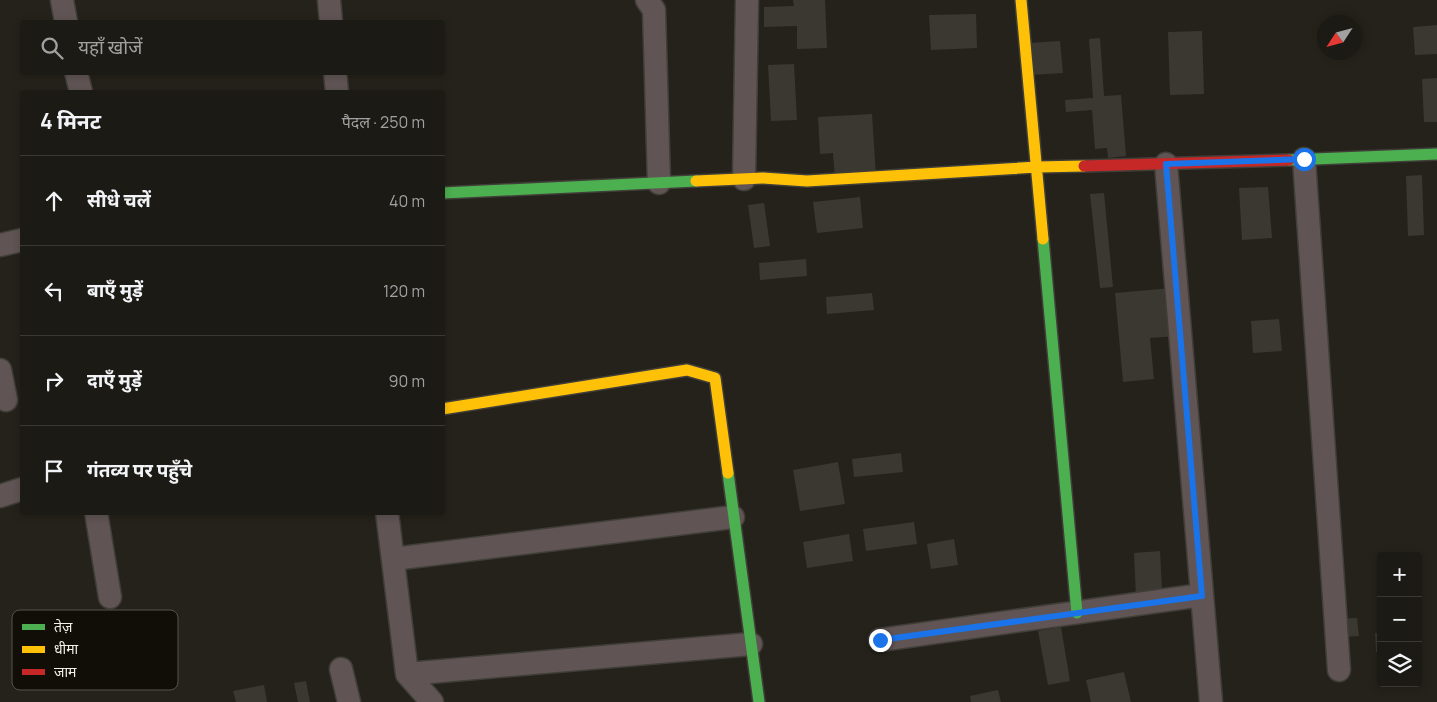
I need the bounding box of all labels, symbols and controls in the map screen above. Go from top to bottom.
north arrow [1317,15,1362,60]
search box [20,20,445,75]
icon: search [38,34,66,62]
text: यहाँ खोजें [78,34,142,60]
text: 4 मिनट [40,107,101,135]
text: पैदल · 250 m [342,111,425,133]
route start [1293,148,1316,171]
icon: ahead [40,187,68,215]
text: सीधे चलें [87,187,151,213]
text: 40 m [389,190,425,212]
icon: left [40,277,68,305]
text: बाएँ मुड़ें [87,277,143,303]
text: 120 m [383,280,425,302]
icon: right [40,367,68,395]
text: दाएँ मुड़ें [87,367,142,393]
text: 90 m [389,370,425,392]
icon: arrive [40,457,68,485]
text: गंतव्य पर पहुँचे [87,457,192,483]
map controls [1377,552,1422,687]
button: + [1377,552,1422,597]
button: − [1377,597,1422,642]
legend [12,610,178,690]
text: तेज़ [54,617,73,636]
route end [869,629,892,652]
text: धीमा [54,639,79,658]
button: layers [1377,642,1422,687]
text: जाम [54,662,77,681]

